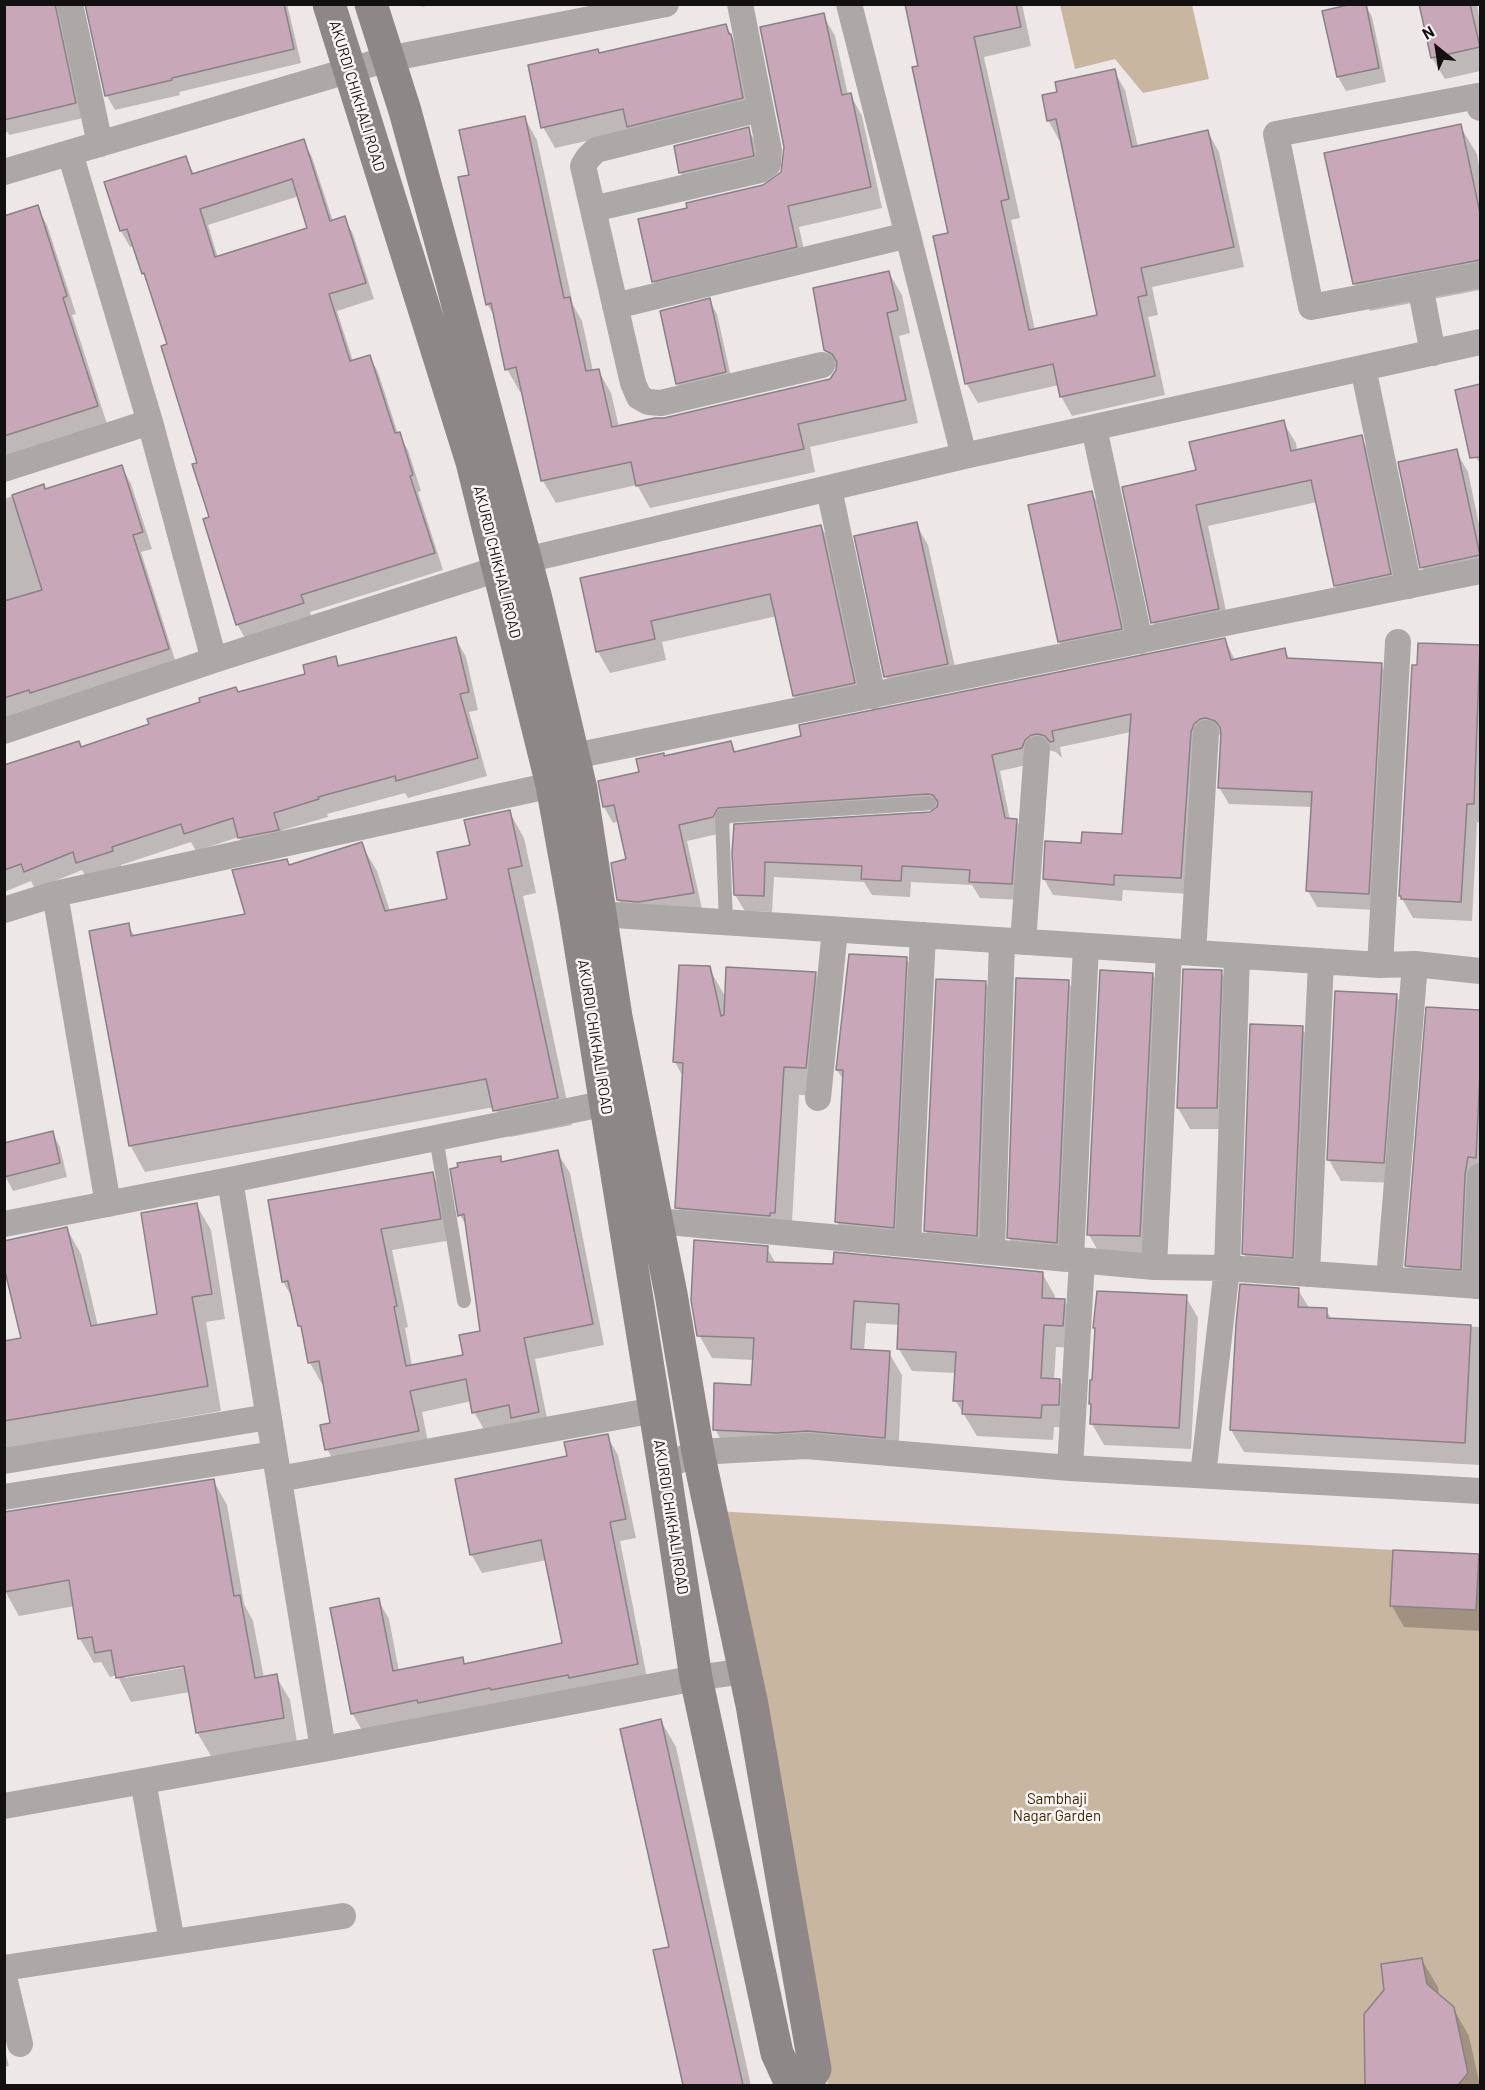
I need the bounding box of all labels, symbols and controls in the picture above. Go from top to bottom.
street label: AKURDI CHIKHALI ROAD [326,18,388,174]
north arrow [1407,18,1467,78]
text: N [1418,21,1437,43]
street label: AKURDI CHIKHALI ROAD [469,484,525,640]
street label: AKURDI CHIKHALI ROAD [574,958,616,1116]
street label: AKURDI CHIKHALI ROAD [650,1438,692,1596]
park label: Sambhaji Nagar Garden [1013,1790,1101,1825]

